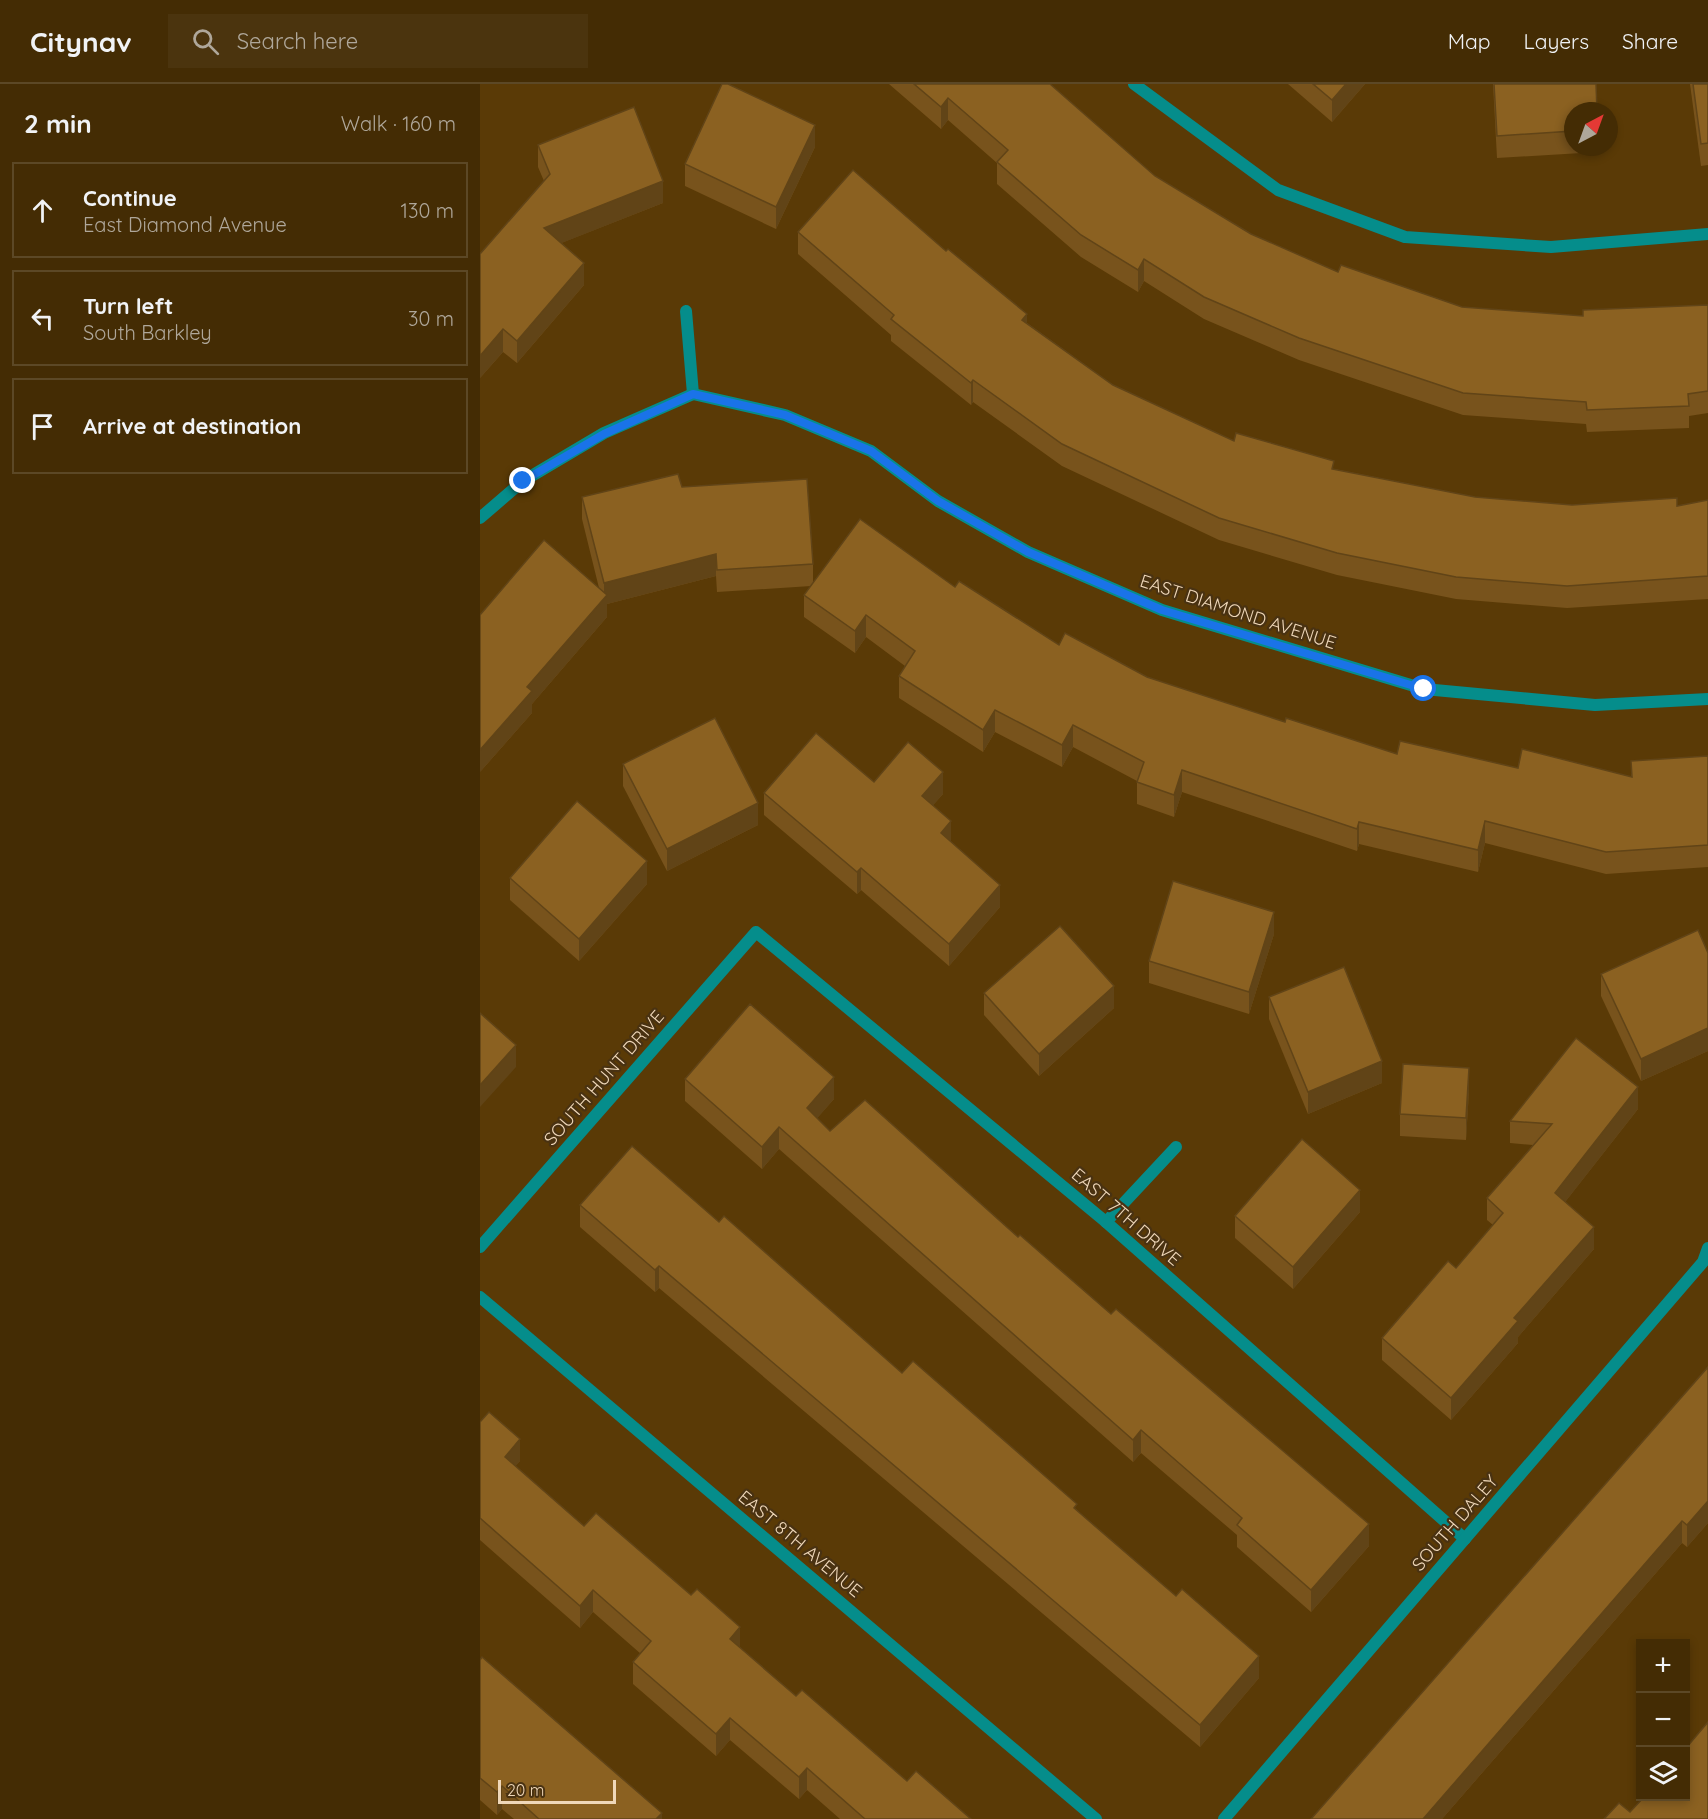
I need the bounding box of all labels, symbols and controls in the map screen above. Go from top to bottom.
search box [168,14,588,68]
text: Citynav [30,24,132,59]
icon: search [189,25,222,58]
text: Search here [237,27,358,55]
text: Map [1448,28,1491,54]
text: Layers [1524,28,1589,54]
text: Share [1622,28,1678,54]
north arrow [1564,102,1618,156]
text: 2 min [24,107,92,140]
text: Walk · 160 m [341,111,456,136]
text: Continue [83,184,177,212]
icon: ahead [26,194,59,227]
text: 130 m [401,198,454,223]
text: East Diamond Avenue [83,212,287,237]
text: Turn left [83,292,173,320]
icon: left [26,302,59,335]
text: 30 m [408,306,454,331]
text: South Barkley [83,320,212,345]
icon: arrive [26,410,59,443]
text: Arrive at destination [83,412,301,440]
route end [509,467,535,493]
street label: EAST DIAMOND AVENUE [1137,569,1339,654]
route start [1410,675,1436,701]
street label: SOUTH HUNT DRIVE [539,1005,669,1150]
street label: EAST 7TH DRIVE [1067,1163,1186,1270]
street label: SOUTH DALEY [1407,1470,1503,1575]
street label: EAST 8TH AVENUE [734,1485,867,1602]
map controls [1636,1639,1690,1801]
button: + [1636,1639,1690,1693]
button: − [1636,1693,1690,1747]
button: layers [1636,1747,1690,1801]
scale bar [498,1777,616,1804]
text: 20 m [507,1780,544,1800]

